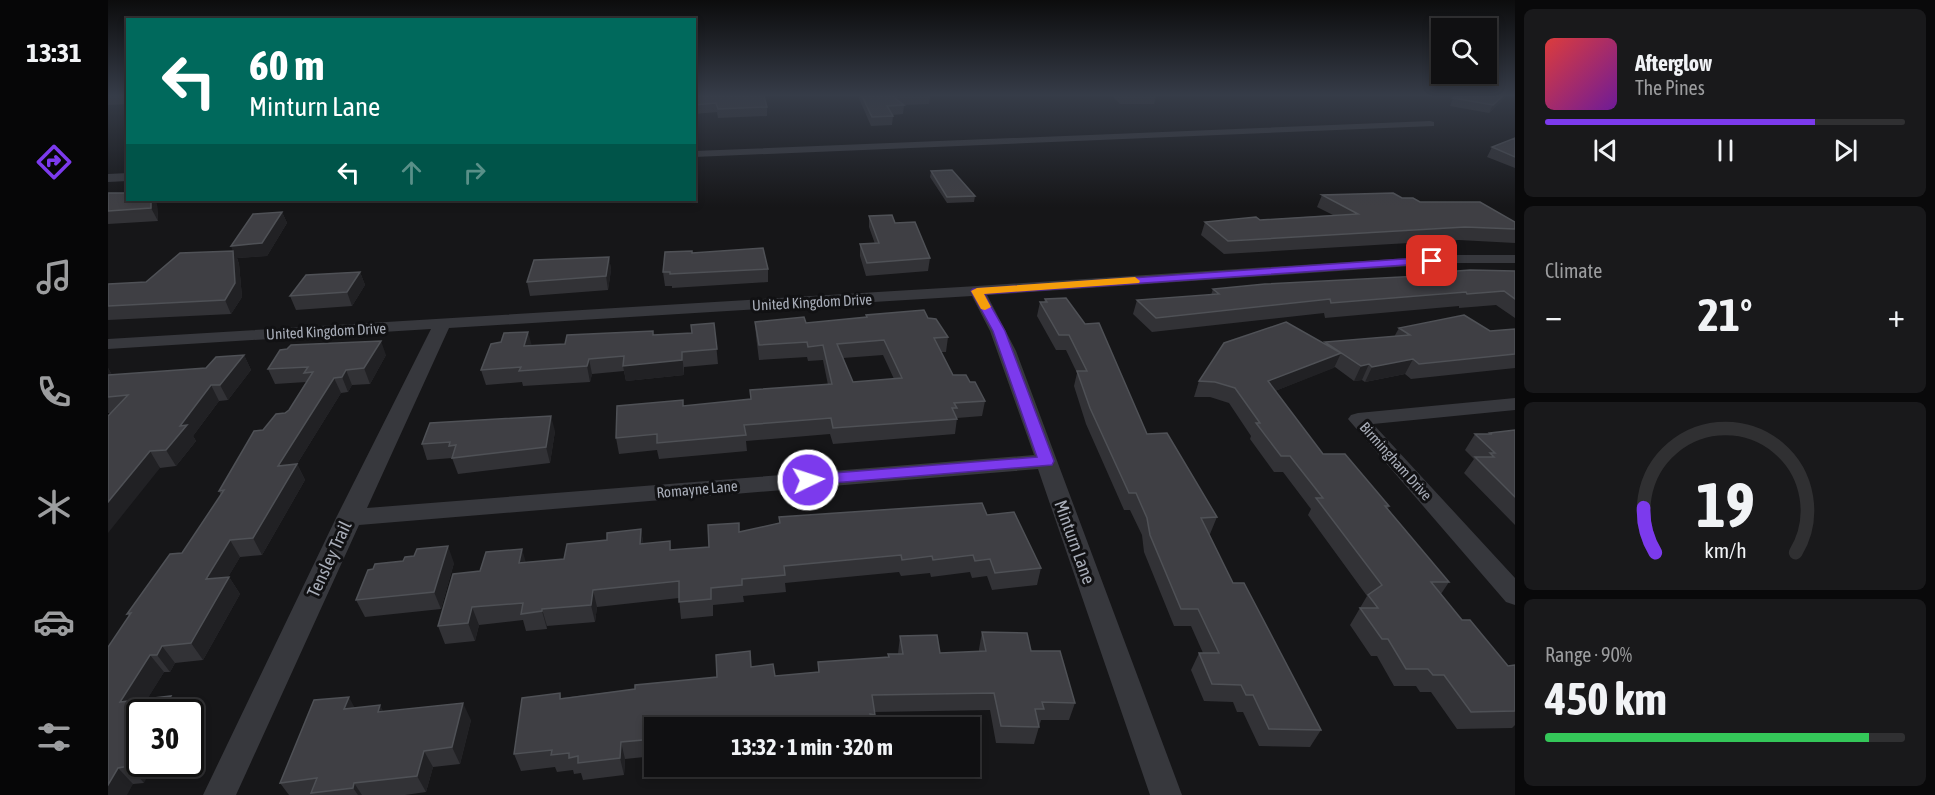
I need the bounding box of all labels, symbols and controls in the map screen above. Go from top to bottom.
map controls [1431,18,1497,84]
button: search [1431,18,1497,84]
text: 13:31 [26,37,82,68]
text: 60 m [249,41,324,89]
icon: left [150,42,228,120]
text: Afterglow [1635,50,1712,76]
text: The Pines [1635,76,1705,99]
text: Minturn Lane [249,91,380,122]
icon: previous [1589,134,1622,167]
icon: pause [1709,134,1742,167]
icon: next [1829,134,1862,167]
icon: directions [33,141,75,183]
icon: left [332,156,365,189]
icon: ahead [395,156,428,189]
icon: right [458,156,491,189]
pin [1406,235,1457,286]
icon: arrive [1415,244,1448,277]
icon: music [33,256,75,298]
text: Climate [1545,259,1602,282]
text: 21° [1698,289,1752,341]
street label: United Kingdom Drive [752,290,873,314]
text: − [1545,296,1562,334]
text: + [1888,296,1905,334]
street label: United Kingdom Drive [266,319,387,343]
icon: phone [33,371,75,413]
street label: Birmingham Drive [1356,418,1436,504]
position arrow [776,448,840,512]
text: 19 [1696,469,1754,540]
street label: Romayne Lane [656,477,739,501]
icon: climate [33,486,75,528]
street label: Minturn Lane [1050,497,1100,587]
street label: Tensley Trail [302,517,356,600]
text: km/h [1704,538,1746,563]
icon: car [33,601,75,643]
text: Range · 90% [1545,643,1632,666]
text: 450 km [1545,673,1667,725]
speed limit sign: 30 [126,699,204,777]
icon: filters [33,716,75,758]
text: 13:32 · 1 min · 320 m [731,734,893,760]

